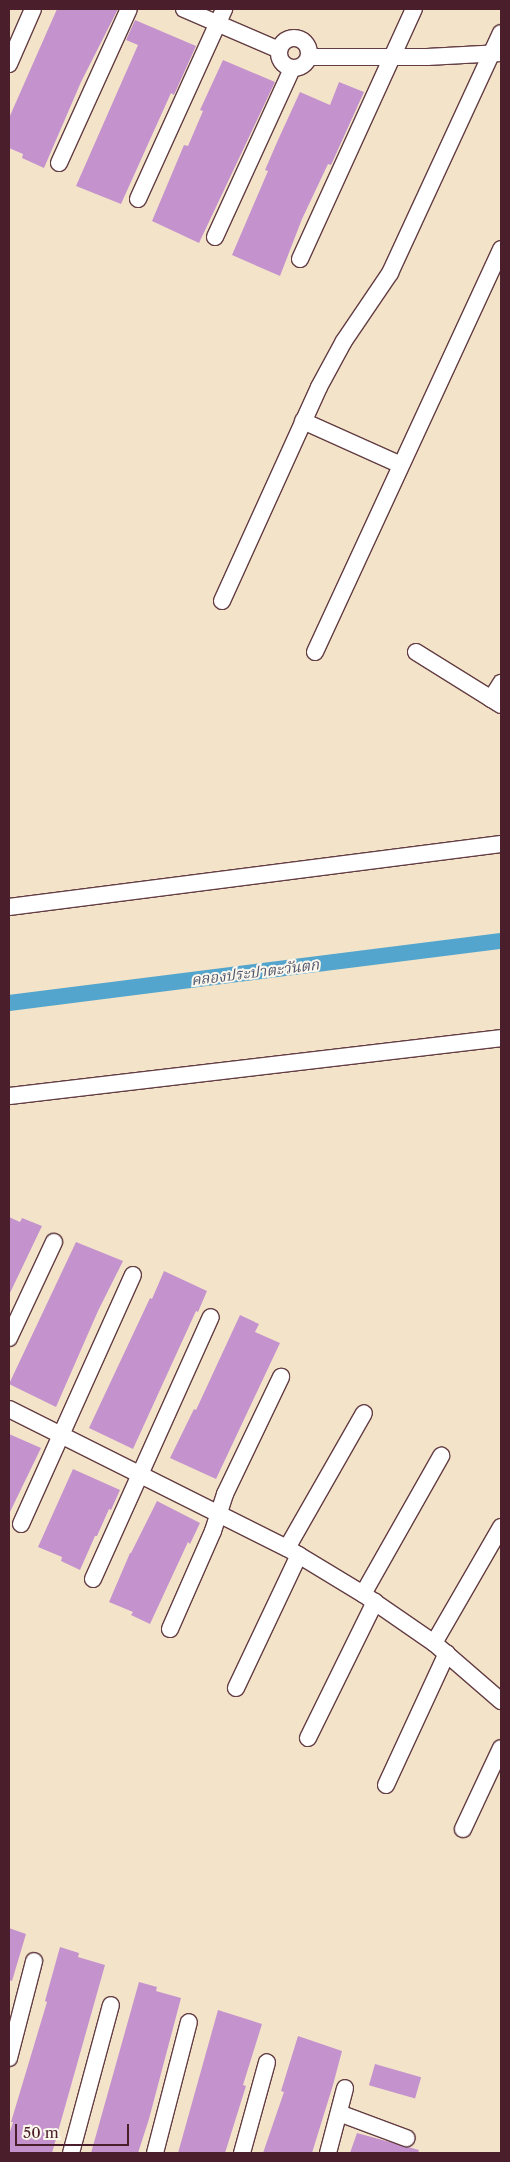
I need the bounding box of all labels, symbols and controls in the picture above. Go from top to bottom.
water label: คลองประปาตะวันตก [190,955,320,989]
scale bar [18,2114,131,2146]
text: 50 m [23,2123,59,2142]

